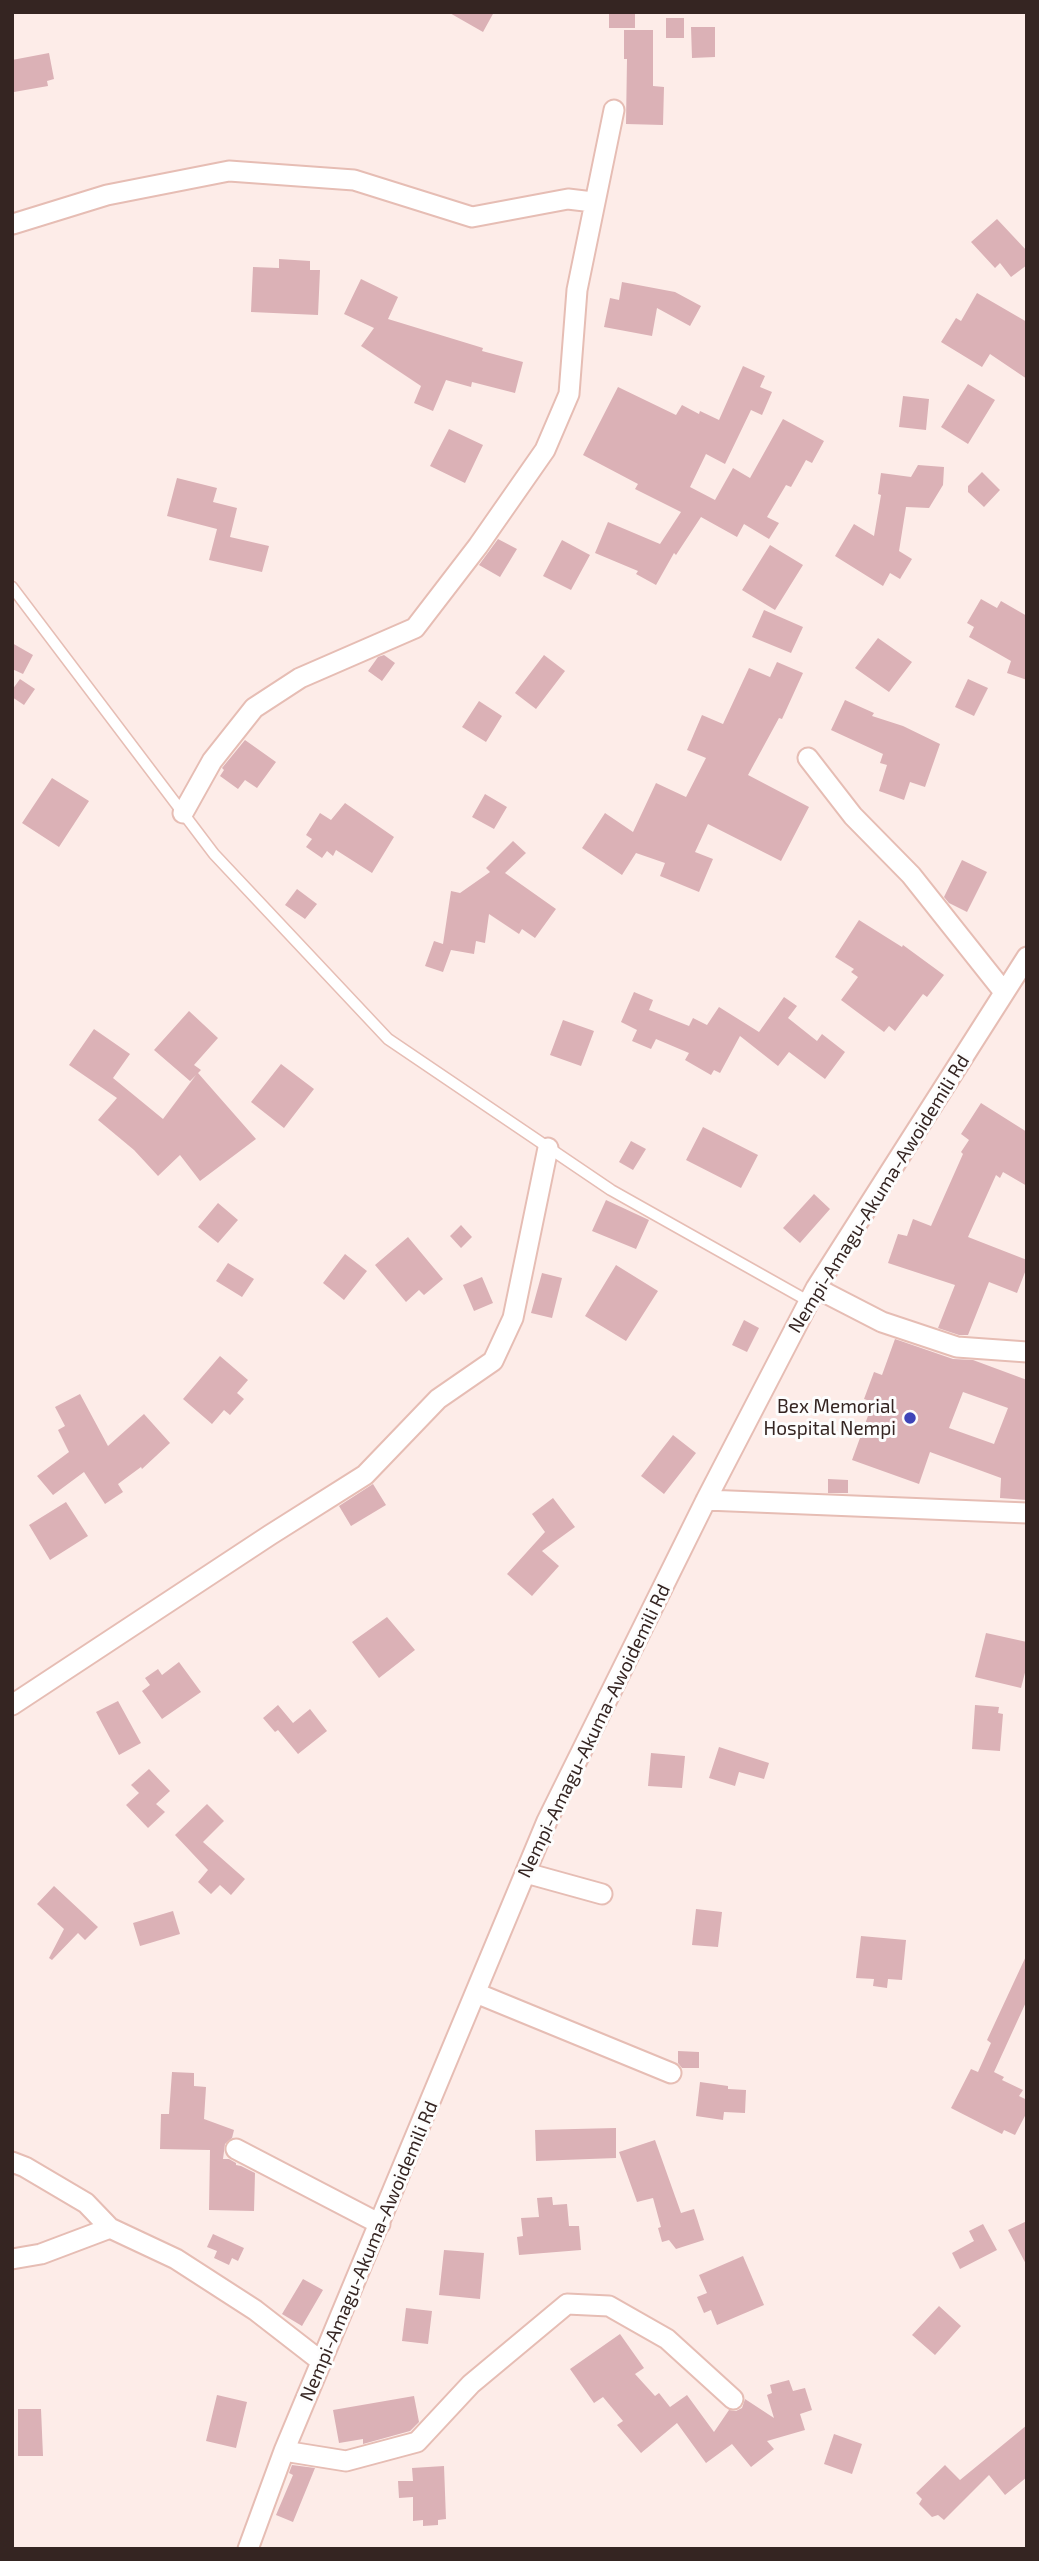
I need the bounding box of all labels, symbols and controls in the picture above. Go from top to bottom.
street label: Nempi-Amagu-Akuma-Awoidemili Rd [784,1051,974,1337]
place label: Bex Memorial Hospital Nempi [764,1396,896,1440]
marker: Bex Memorial Hospital Nempi [902,1410,918,1426]
street label: Nempi-Amagu-Akuma-Awoidemili Rd [513,1581,675,1881]
street label: Nempi-Amagu-Akuma-Awoidemili Rd [295,2098,443,2404]

